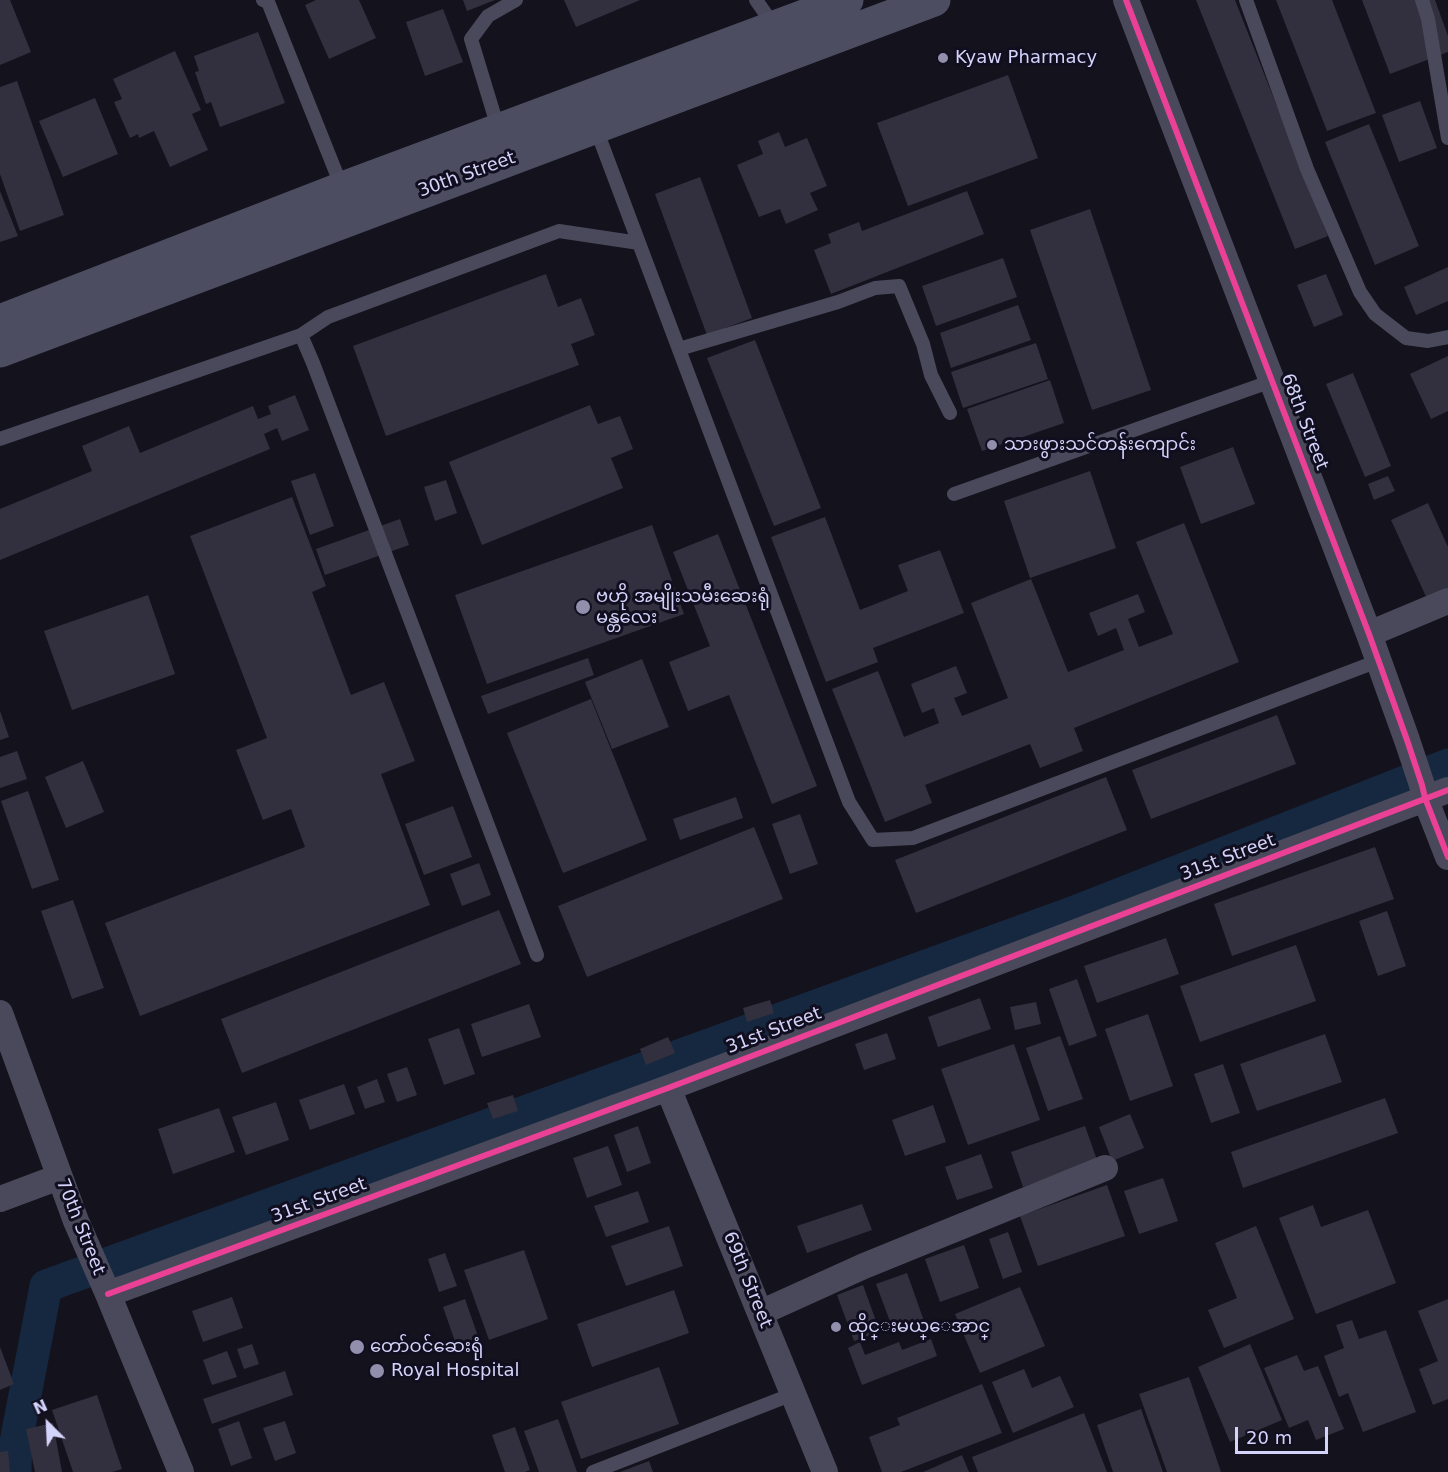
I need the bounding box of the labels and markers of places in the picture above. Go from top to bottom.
place label: Kyaw Pharmacy [955,47,1097,69]
marker: Kyaw Pharmacy [936,51,950,65]
place label: သားဖွားသင်တန်းကျောင်း [1004,434,1196,456]
marker: သားဖွားသင်တန်းကျောင်း [985,438,999,452]
place label: ဗဟို အမျိုးသမီးဆေးရုံ မန္တလေး [596,586,770,628]
marker: ဗဟို အမျိုးသမီးဆေးရုံ မန္တလေး [574,598,592,616]
place label: ထိုင္းမယ္ေအာင္ [848,1316,990,1338]
marker: ထိုင္းမယ္ေအာင္ [829,1320,843,1334]
place label: တော်ဝင်ဆေးရုံ [370,1336,483,1358]
marker: တော်ဝင်ဆေးရုံ [348,1338,366,1356]
place label: Royal Hospital [391,1360,520,1382]
marker: Royal Hospital [368,1362,386,1380]

